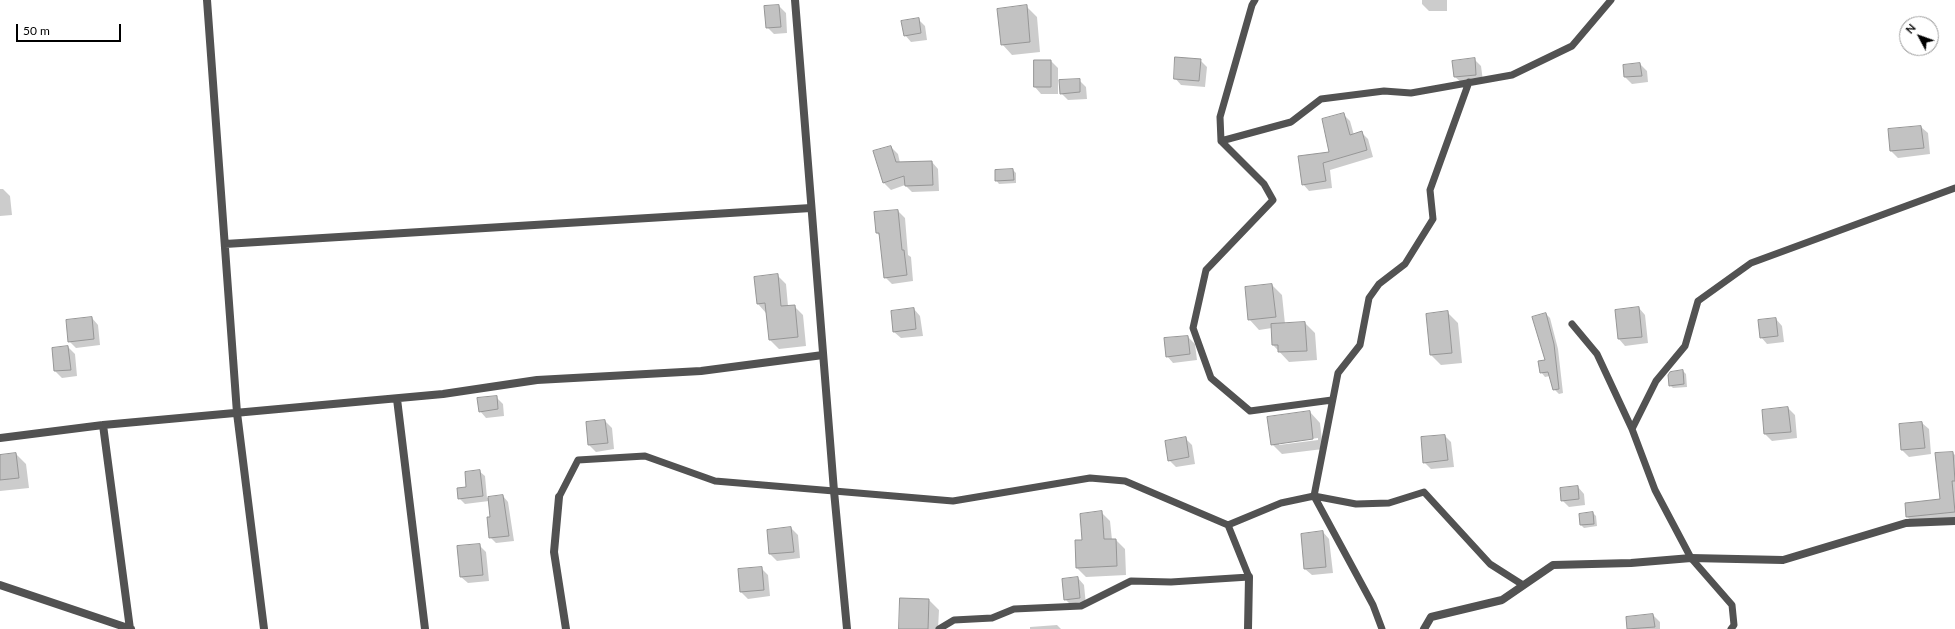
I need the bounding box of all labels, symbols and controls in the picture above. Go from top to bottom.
scale bar [18,16,123,42]
north arrow [1899,16,1939,56]
text: N [1903,21,1918,36]
text: 50 m [23,23,50,38]

